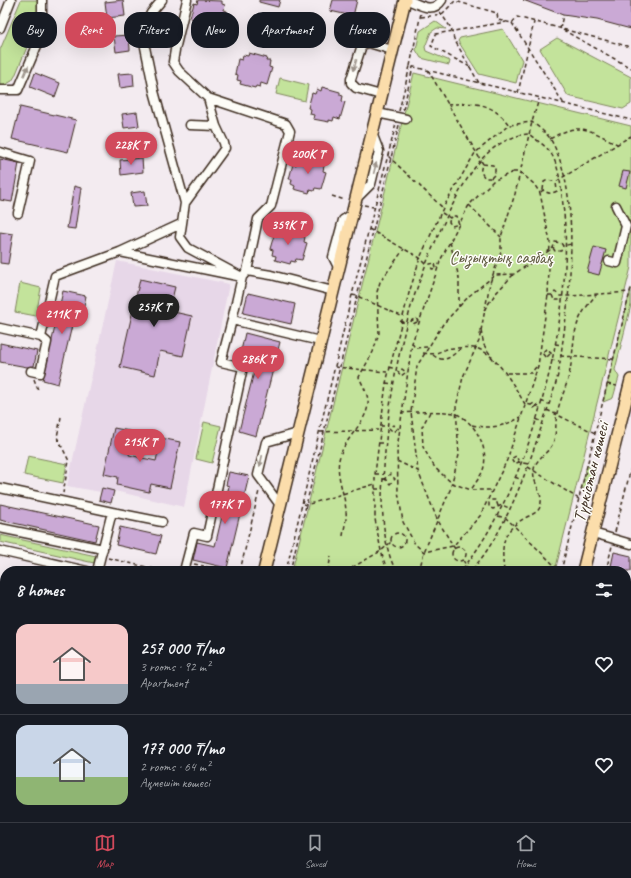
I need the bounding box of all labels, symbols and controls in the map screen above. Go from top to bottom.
chip: Buy [12,12,57,48]
chip: Rent [65,12,116,48]
chip: Filters [124,12,183,48]
chip: New [191,12,239,48]
chip: Apartment [247,12,326,48]
chip: House [334,12,390,48]
one-way arrow [352,59,358,71]
one-way arrow [23,65,29,76]
pin: 228K ₸ [98,132,164,166]
text: 228K ₸ [114,137,148,153]
pin: 200K ₸ [275,141,341,175]
text: 200K ₸ [291,146,325,162]
one-way arrow [372,162,378,175]
pin: 359K ₸ [255,212,321,246]
text: 359K ₸ [271,217,305,233]
park label: Сызықтық саябақ [449,247,554,269]
pin: 257K ₸ [121,294,187,328]
text: 257K ₸ [137,299,171,315]
pin: 211K ₸ [29,301,95,335]
text: 211K ₸ [45,306,79,322]
pin: 286K ₸ [225,346,291,380]
text: 286K ₸ [241,351,275,367]
street label: Түркістан көшесі [568,418,614,524]
pin: 215K ₸ [107,429,173,463]
text: 215K ₸ [123,434,157,450]
one-way arrow [257,455,263,467]
pin: 177K ₸ [192,491,258,525]
text: 177K ₸ [208,496,242,512]
icon: filters [593,579,615,601]
text: 8 homes [16,580,64,601]
text: 257 000 ₸/mo [140,638,224,659]
icon: home [48,640,96,688]
icon: heart [593,653,615,675]
text: 3 rooms · 92 m² [140,659,210,675]
text: Apartment [140,675,188,691]
text: 177 000 ₸/mo [140,738,224,759]
icon: home [48,741,96,789]
icon: heart [593,754,615,776]
text: 2 rooms · 64 m² [140,759,210,775]
text: Ақмешіт көшесі [140,775,210,791]
tab: Map [94,832,116,870]
tab: Saved [304,832,326,870]
tab: Home [515,832,537,870]

